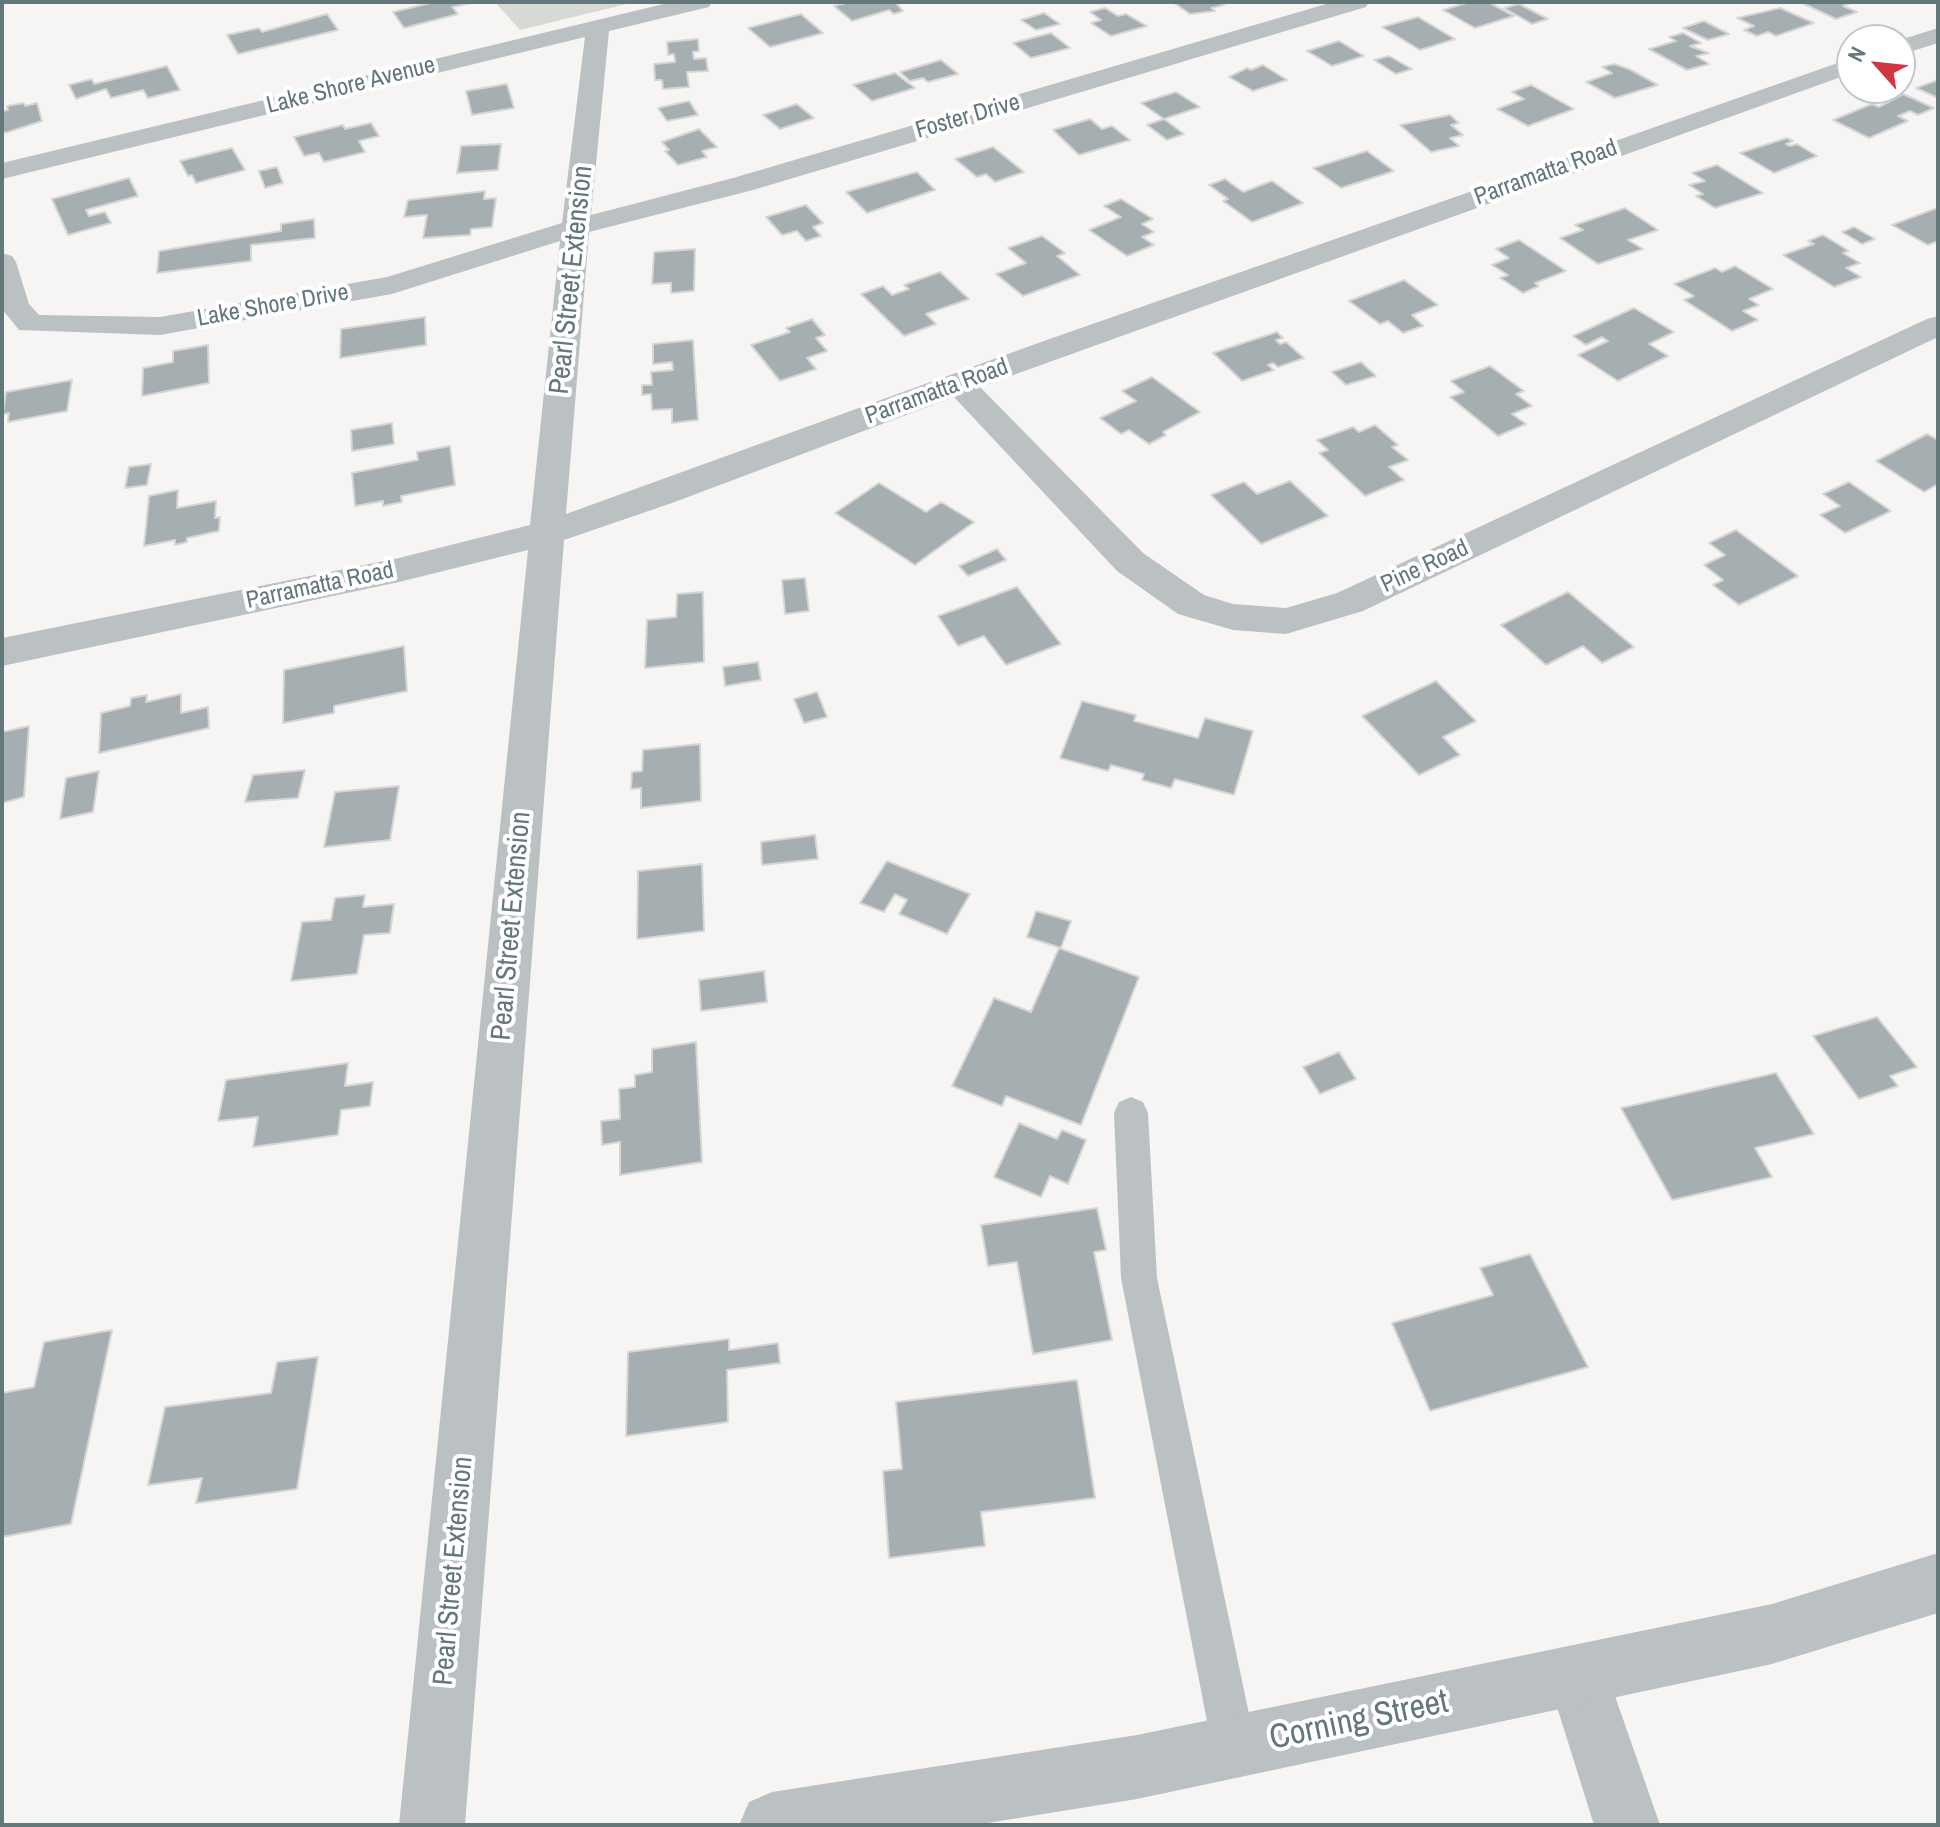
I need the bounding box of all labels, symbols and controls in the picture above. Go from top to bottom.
north arrow [1836,24,1916,104]
text: N [1840,41,1873,67]
street label: Lake Shore Avenue [264,51,438,121]
street label: Foster Drive [912,88,1024,146]
street label: Parramatta Road [1471,134,1621,212]
street label: Pearl Street Extension [543,164,601,396]
street label: Lake Shore Drive [195,279,351,333]
street label: Parramatta Road [862,353,1012,431]
street label: Pine Road [1377,534,1473,600]
street label: Parramatta Road [244,556,396,616]
street label: Pearl Street Extension [485,810,539,1042]
street label: Pearl Street Extension [427,1455,481,1687]
street label: Corning Street [1266,1682,1452,1760]

